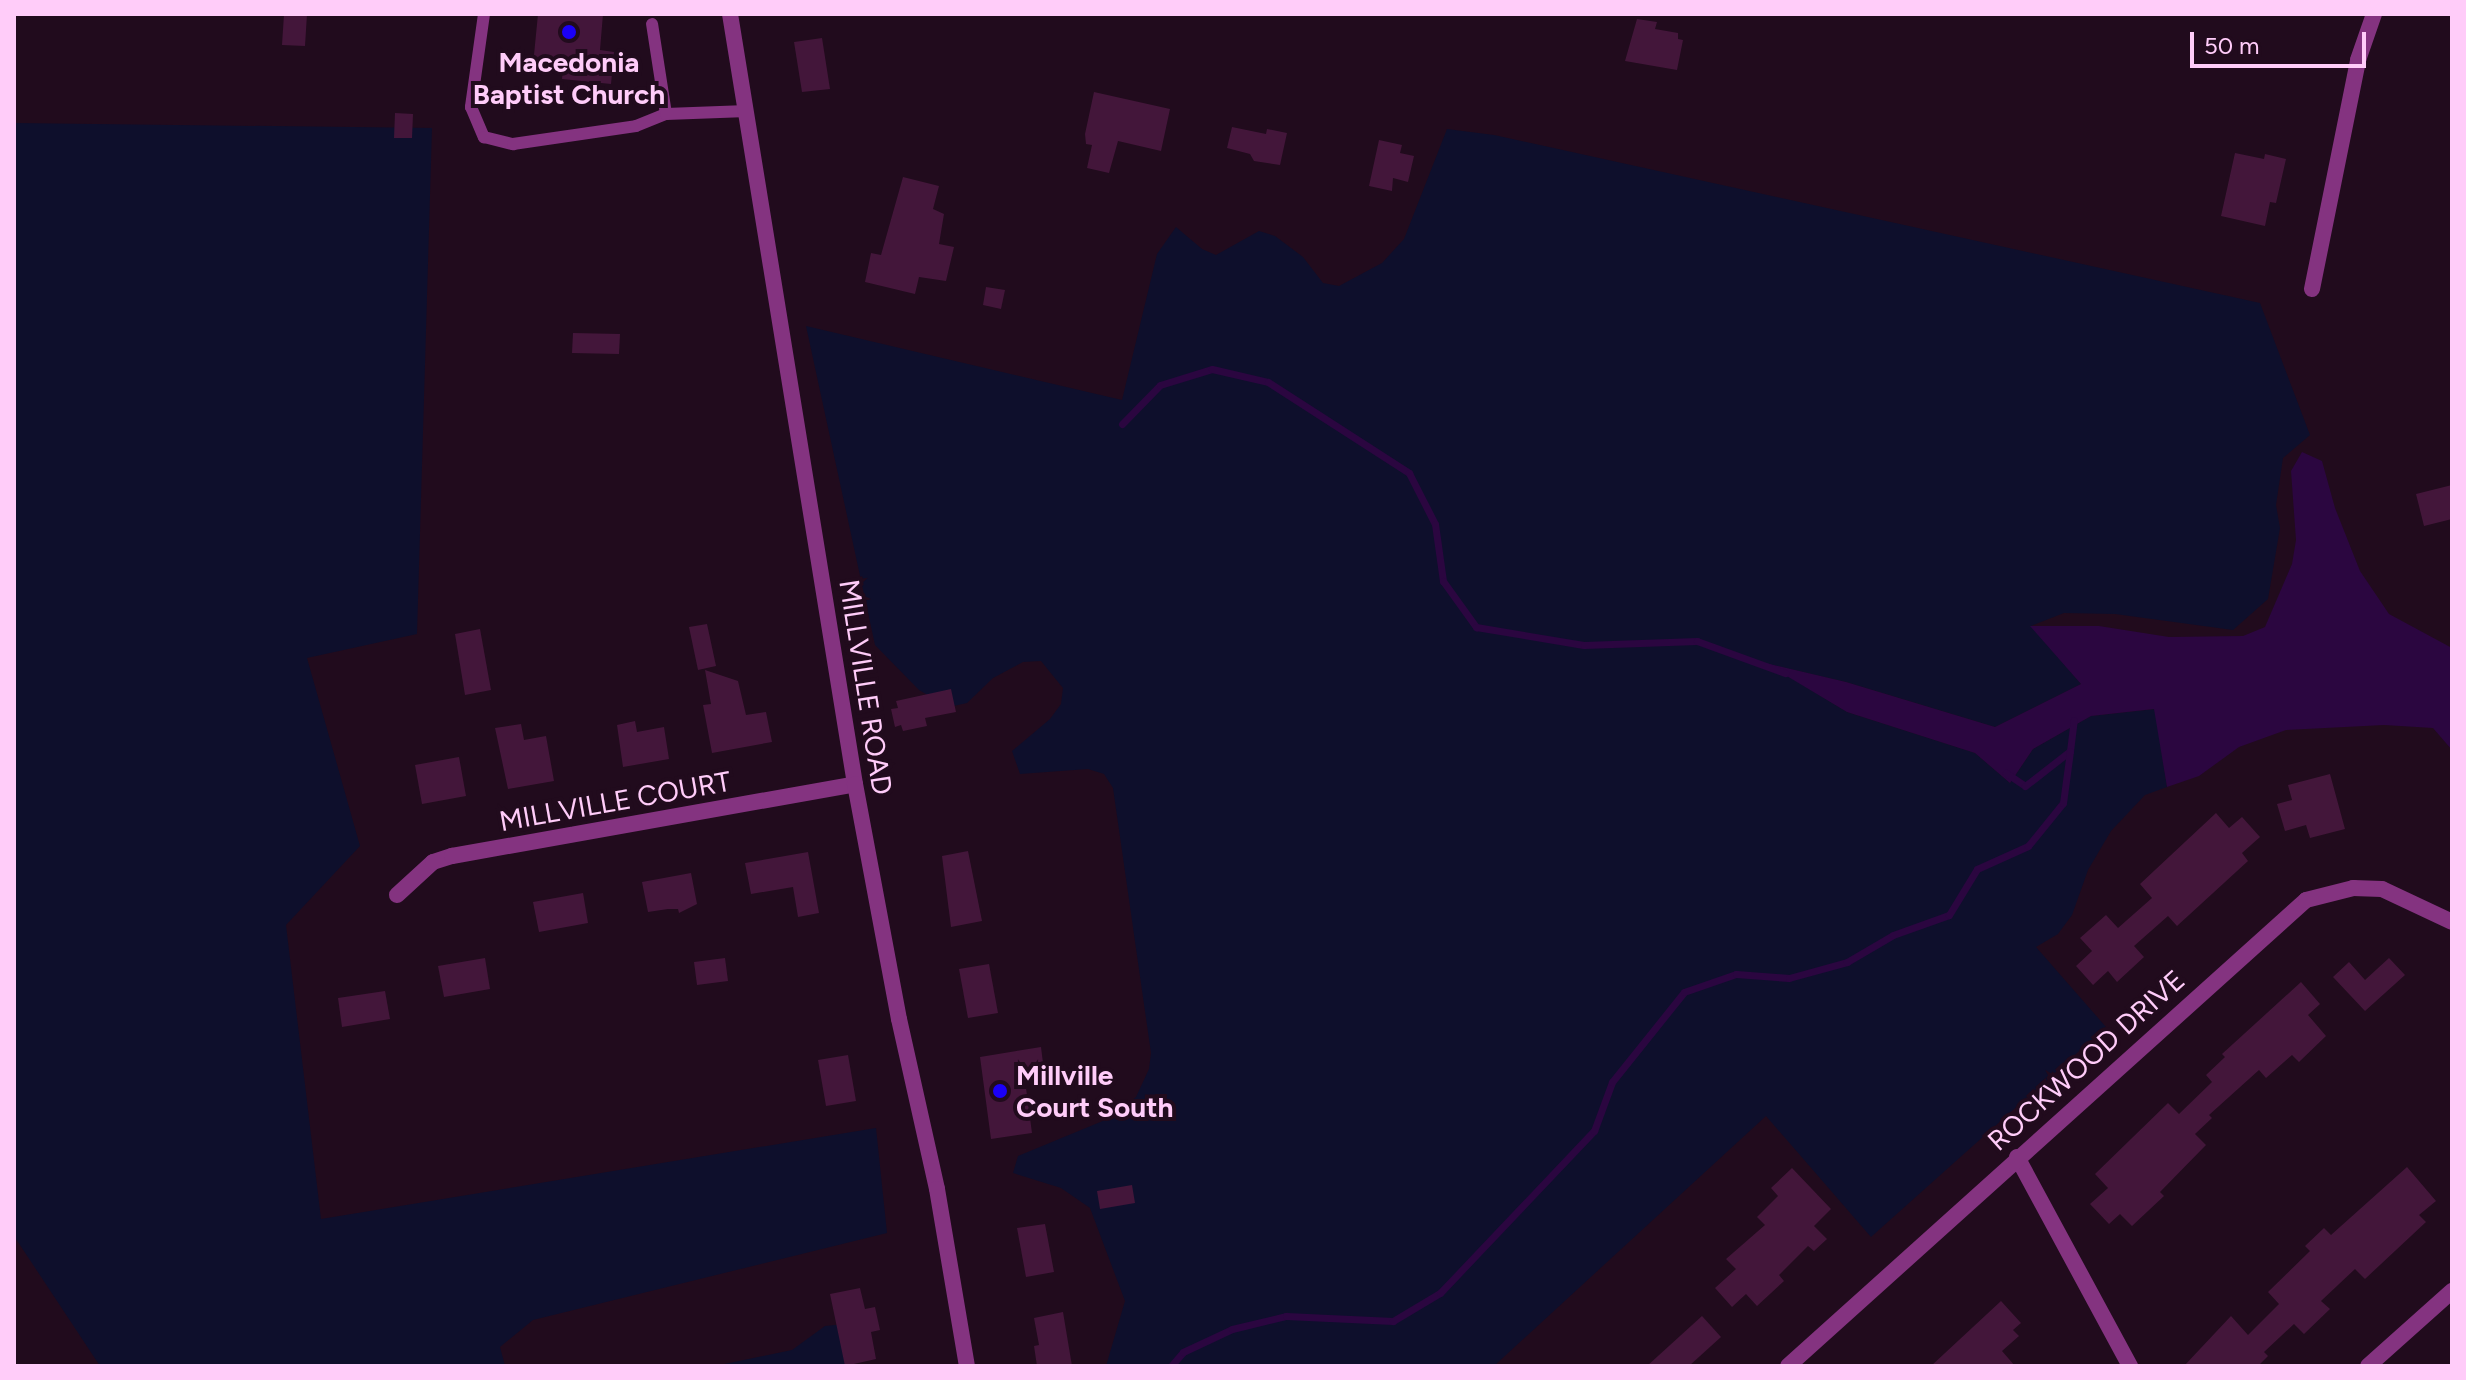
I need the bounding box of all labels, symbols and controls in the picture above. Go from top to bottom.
scale bar [2194,16,2370,66]
marker: Macedonia Baptist Church [560,23,578,41]
text: 50 m [2204,31,2260,60]
place label: Macedonia Baptist Church [473,45,665,111]
street label: MILLVILLE ROAD [832,577,900,797]
street label: MILLVILLE COURT [497,764,733,838]
street label: ROCKWOOD DRIVE [1981,963,2191,1157]
place label: Millville Court South [1016,1058,1173,1124]
marker: Millville Court South [991,1082,1009,1100]

